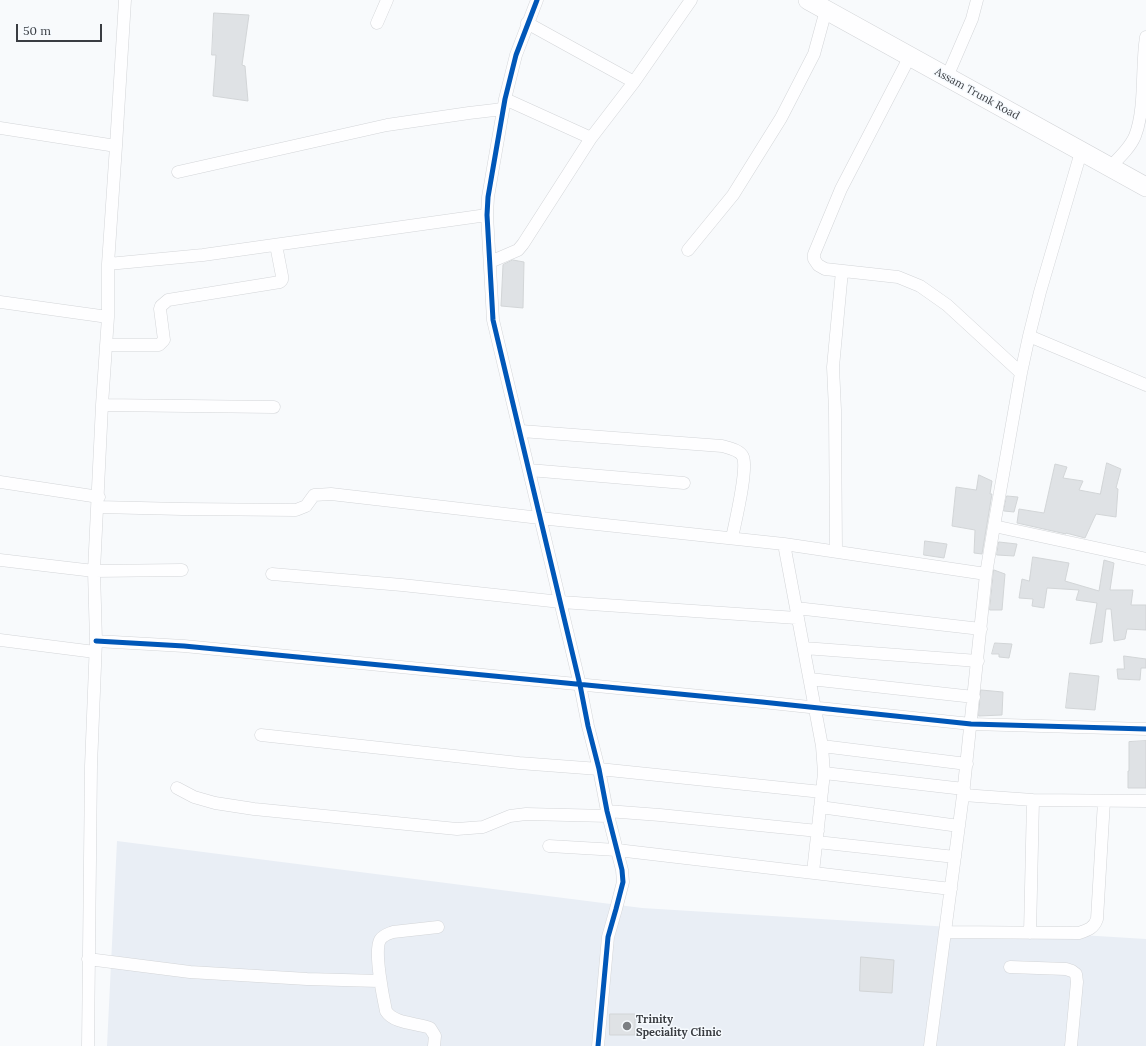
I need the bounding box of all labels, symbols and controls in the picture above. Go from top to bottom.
scale bar [18,16,104,42]
text: 50 m [23,23,51,38]
street label: Assam Trunk Road [932,65,1022,123]
place label: Trinity Speciality Clinic [636,1013,721,1039]
marker: Trinity Speciality Clinic [621,1020,633,1032]

